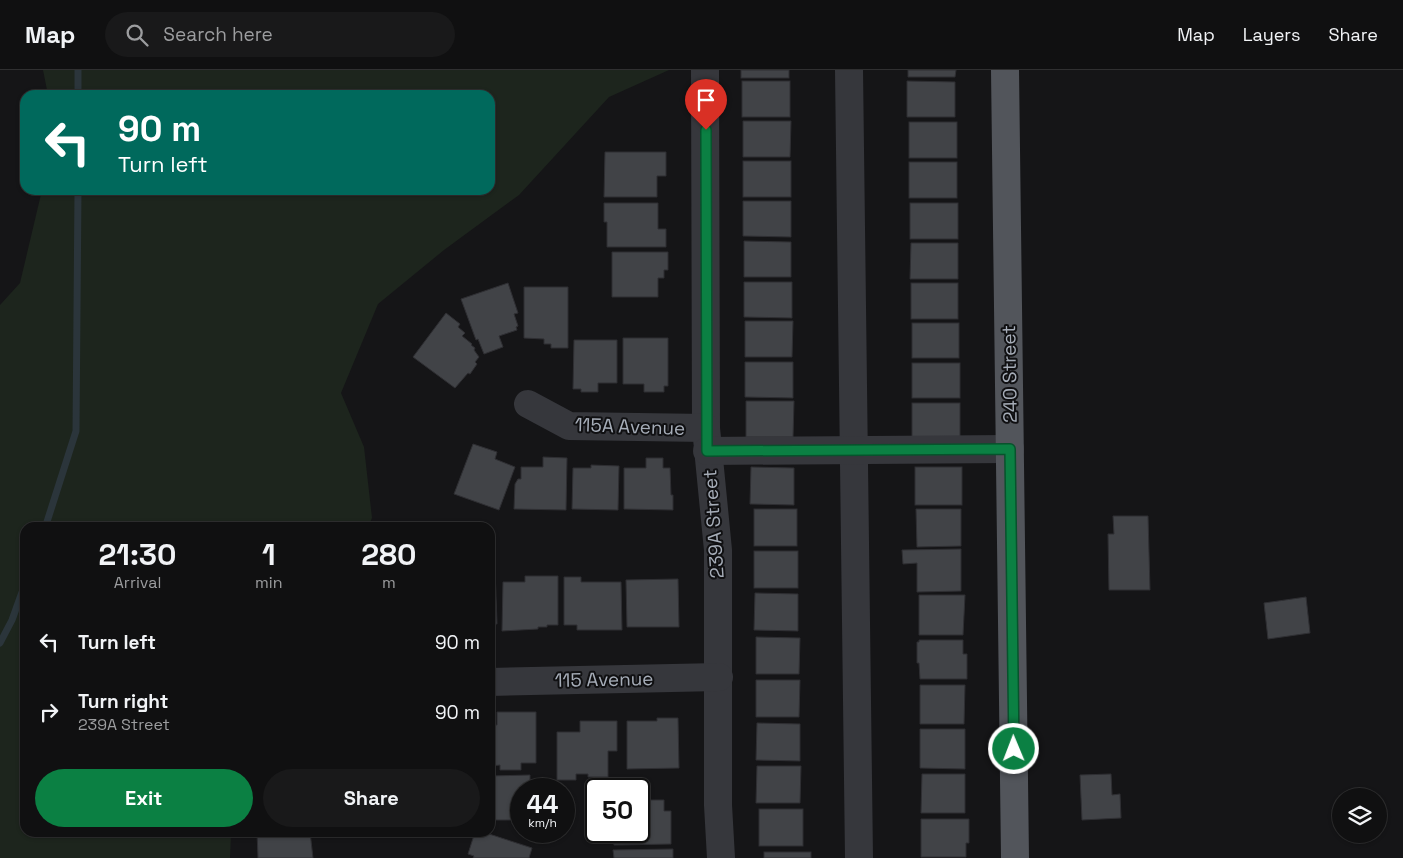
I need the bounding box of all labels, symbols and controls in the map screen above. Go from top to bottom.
search box [105,12,455,57]
text: Map [25,19,75,50]
icon: search [123,21,151,49]
text: Search here [163,22,273,47]
text: Map [1177,23,1215,46]
text: Layers [1243,23,1300,46]
text: Share [1328,23,1378,46]
pin [685,79,727,130]
icon: arrive [692,86,720,114]
text: 90 m [118,107,201,151]
icon: left [35,110,100,175]
text: Turn left [118,150,208,178]
street label: 240 Street [996,325,1023,423]
street label: 115A Avenue [574,412,686,441]
street label: 239A Street [697,469,730,579]
text: 21:30 [99,535,177,574]
text: 1 [262,535,276,574]
text: 280 [361,535,416,574]
text: Arrival [114,572,161,593]
text: min [255,572,283,593]
text: m [382,572,396,593]
icon: left [35,628,63,656]
text: Turn left [78,630,156,655]
text: 90 m [435,630,480,655]
street label: 115 Avenue [554,666,654,693]
text: Turn right [78,689,168,714]
icon: right [35,698,63,726]
text: 90 m [435,700,480,725]
text: 239A Street [78,714,170,735]
position arrow [987,722,1039,774]
button: Exit [35,769,253,827]
button: Share [263,769,480,827]
speed limit sign: 50 [585,778,650,843]
text: 44 [527,788,558,820]
map controls [1332,788,1387,843]
button: layers [1332,788,1387,843]
text: km/h [528,815,557,831]

